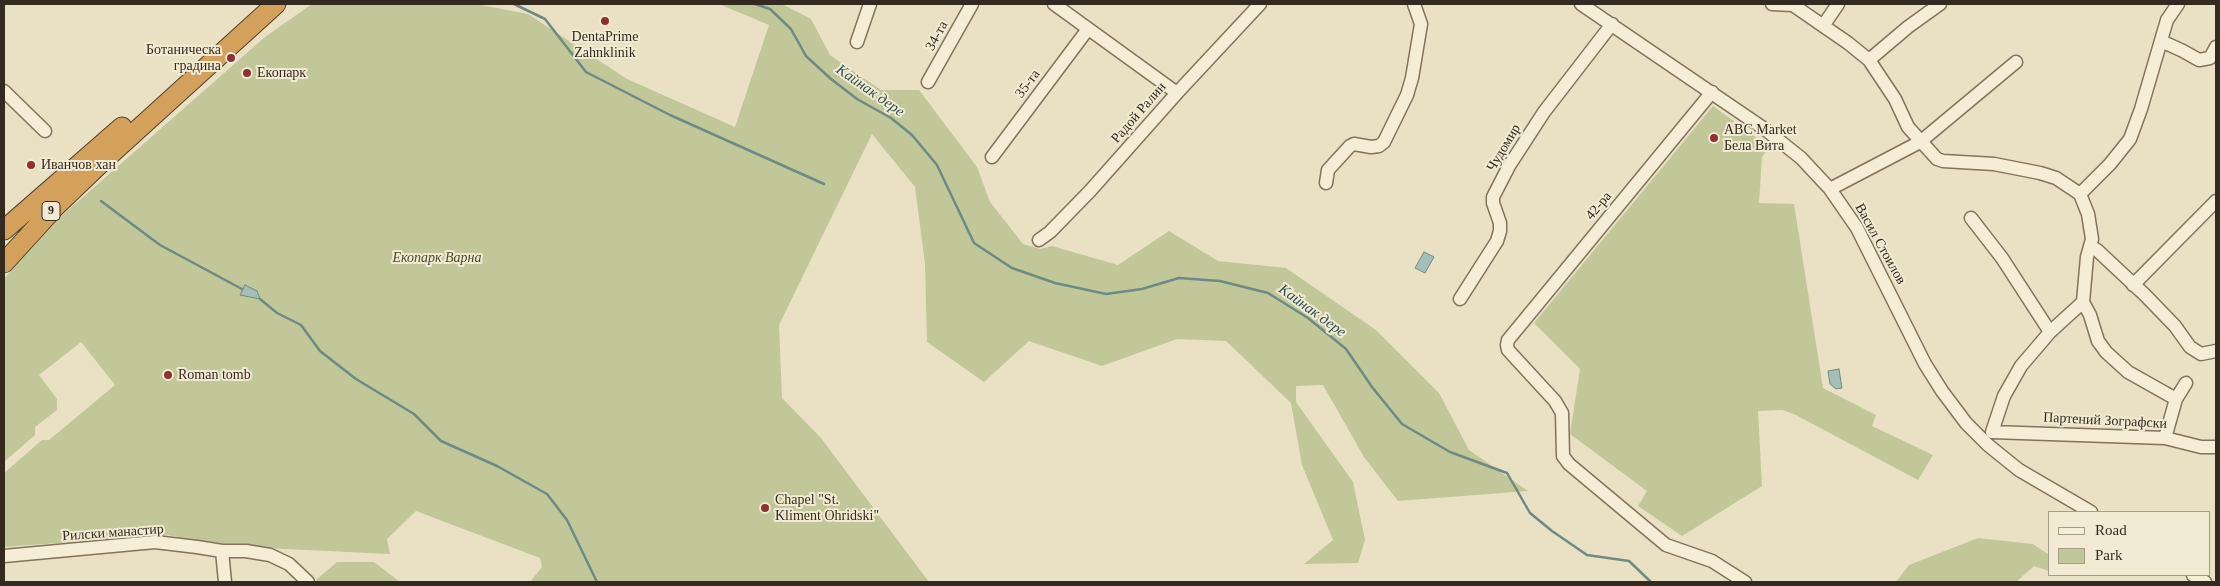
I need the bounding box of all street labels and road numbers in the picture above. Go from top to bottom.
street label: 34-та [922,18,952,54]
street label: 35-та [1012,67,1044,101]
street label: Радой Ралин [1108,79,1170,147]
street label: Чудомир [1483,121,1525,175]
street label: 42-ра [1582,188,1616,224]
street label: Васил Стоилов [1851,201,1909,287]
road number: 9 [42,202,60,220]
street label: Партений Зографски [2043,409,2167,433]
street label: Рилски манастир [62,521,164,545]

